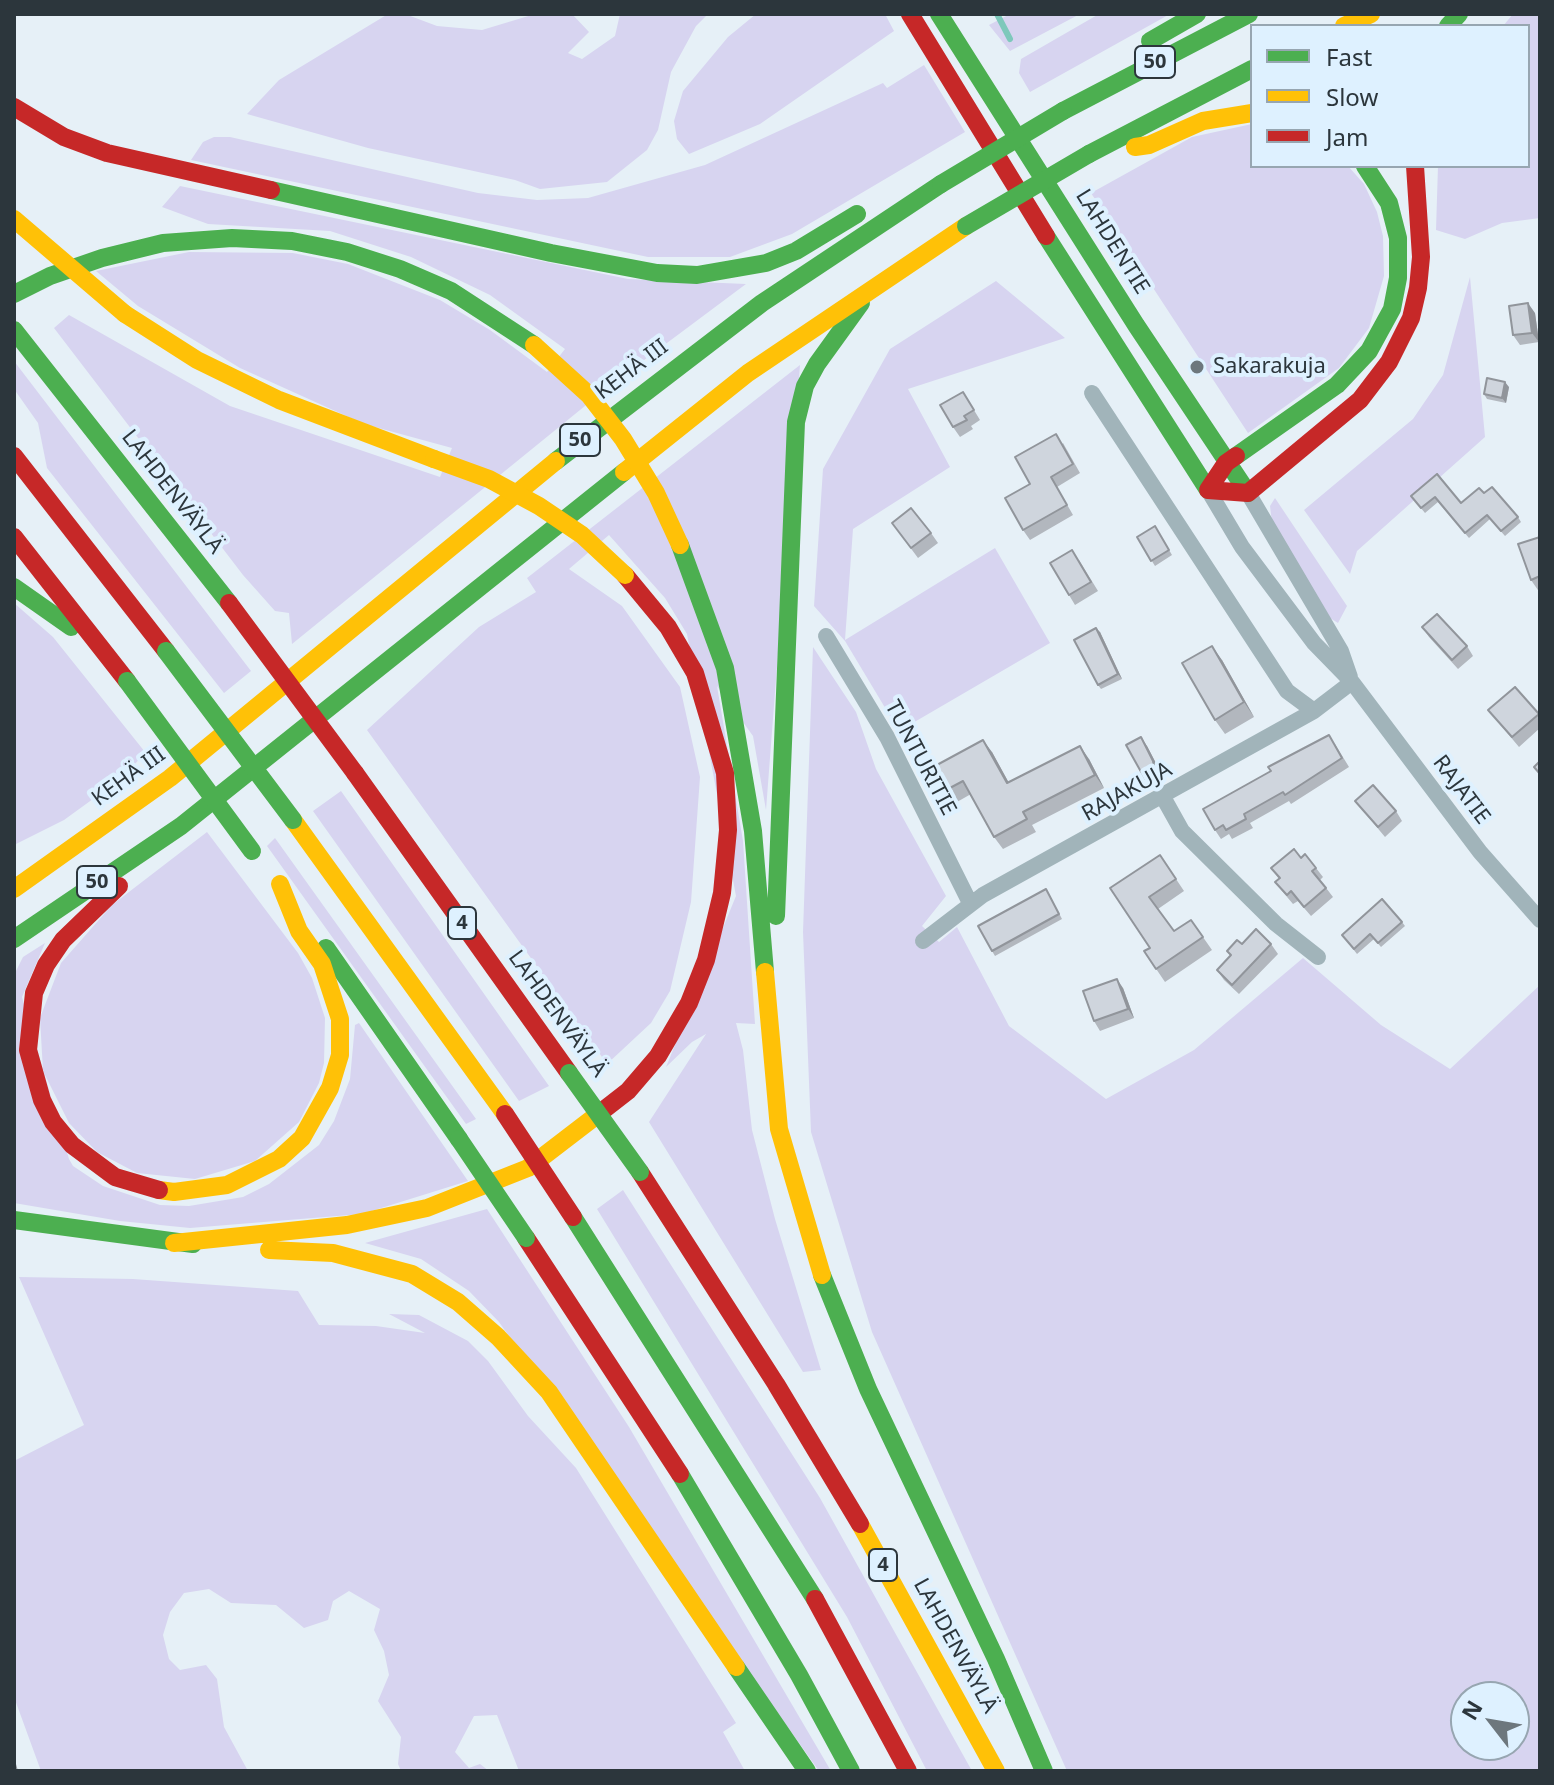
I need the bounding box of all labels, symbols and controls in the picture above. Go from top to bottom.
legend [1250,24,1530,168]
text: Fast [1326,40,1372,73]
road number: 50 [1135,46,1175,78]
text: Slow [1326,80,1378,113]
text: Jam [1326,120,1368,153]
street label: LAHDENTIE [1069,185,1155,299]
street label: KEHÄ III [590,334,674,406]
place label: Sakarakuja [1213,354,1326,380]
marker: Sakarakuja [1188,358,1206,376]
road number: 50 [560,424,600,456]
street label: LAHDENVÄYLÄ [115,425,229,559]
street label: TUNTURITIE [879,696,961,820]
street label: KEHÄ III [87,742,171,812]
street label: RAJATIE [1427,750,1495,830]
street label: RAJAKUJA [1077,757,1177,827]
road number: 50 [77,866,117,898]
road number: 4 [448,907,476,939]
street label: LAHDENVÄYLÄ [502,946,612,1082]
road number: 4 [869,1549,897,1581]
street label: LAHDENVÄYLÄ [907,1574,1003,1718]
north arrow [1450,1681,1530,1761]
text: N [1454,1694,1489,1725]

